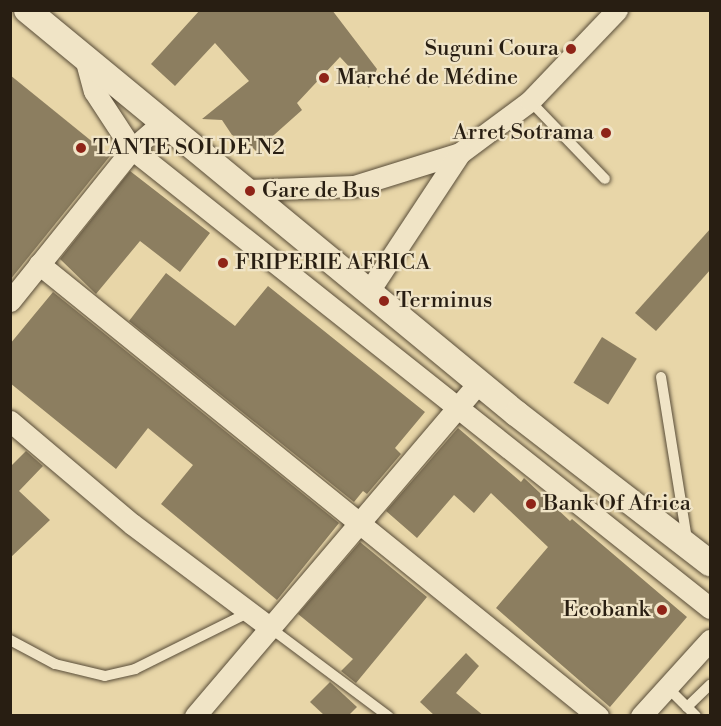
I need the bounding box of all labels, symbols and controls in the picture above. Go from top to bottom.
place label: Suguni Coura [424,36,559,62]
marker: Suguni Coura [564,42,578,56]
place label: Marché de Médine [336,65,518,91]
marker: Marché de Médine [317,71,331,85]
place label: Arret Sotrama [453,120,594,146]
marker: Arret Sotrama [599,126,613,140]
place label: TANTE SOLDE N2 [93,135,285,161]
marker: TANTE SOLDE N2 [74,141,88,155]
place label: Gare de Bus [262,178,380,204]
marker: Gare de Bus [243,184,257,198]
place label: FRIPERIE AFRICA [235,250,430,276]
marker: FRIPERIE AFRICA [216,256,230,270]
place label: Terminus [396,288,492,314]
marker: Terminus [377,294,391,308]
place label: Bank Of Africa [543,491,691,517]
marker: Bank Of Africa [524,497,538,511]
place label: Ecobank [563,597,650,623]
marker: Ecobank [655,603,669,617]

